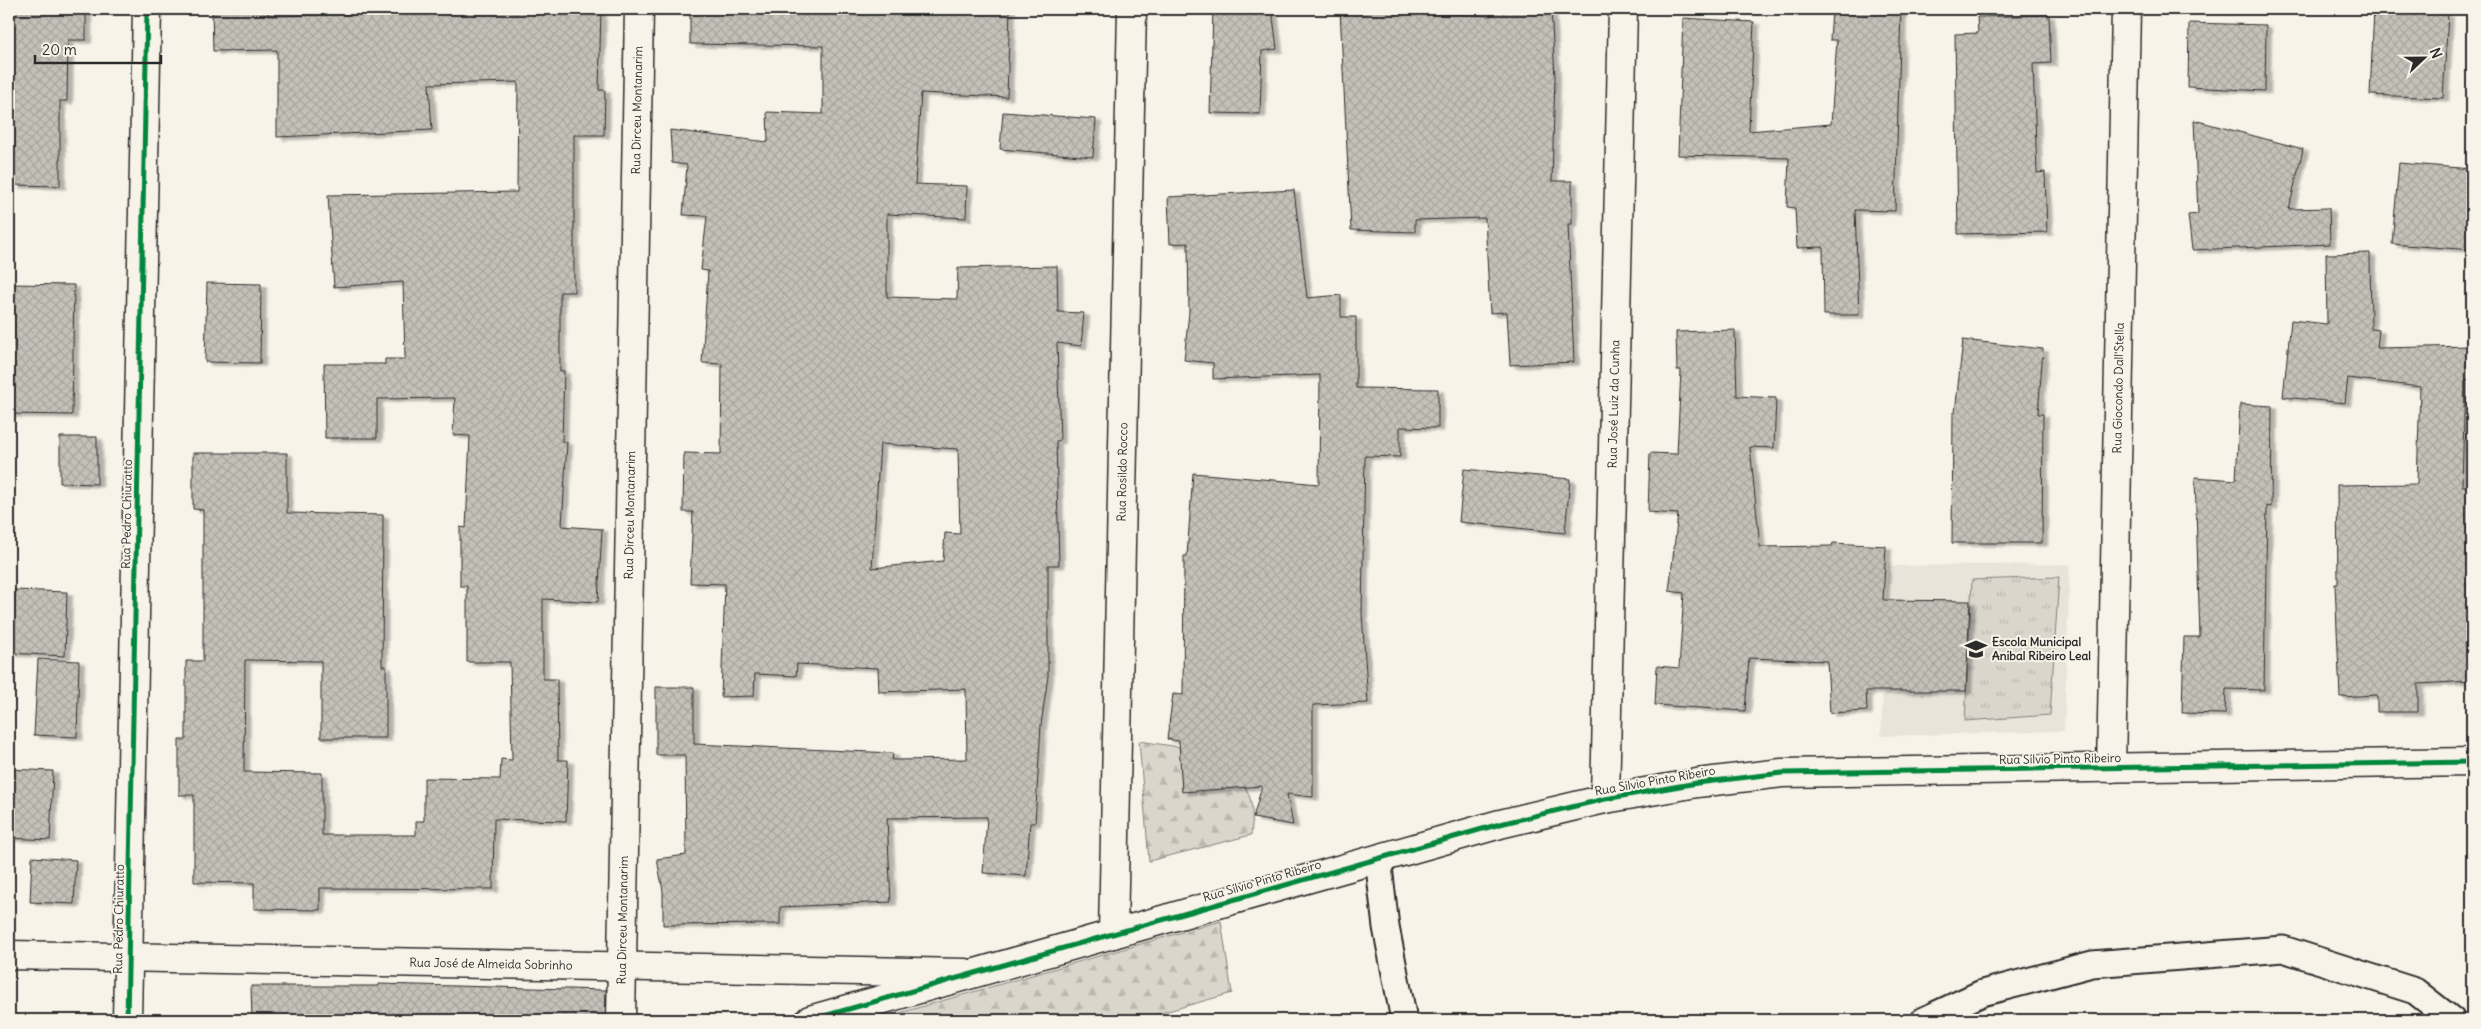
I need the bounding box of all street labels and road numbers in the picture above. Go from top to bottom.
street label: Rua Dirceu Montanarim [628,45,645,175]
street label: Rua Giocondo Dall'Stella [2109,322,2127,454]
street label: Rua José Luiz da Cunha [1605,339,1622,469]
street label: Rua Rosildo Rocco [1113,422,1131,522]
street label: Rua Dirceu Montanarim [621,450,638,579]
street label: Rua Pedro Chiuratto [118,459,135,569]
street label: Rua Sílvio Pinto Ribeiro [1999,750,2122,767]
street label: Rua Sílvio Pinto Ribeiro [1593,762,1717,799]
street label: Rua Dirceu Montanarim [614,855,631,984]
street label: Rua Sílvio Pinto Ribeiro [1201,856,1323,905]
street label: Rua Pedro Chiuratto [110,864,127,974]
street label: Rua José de Almeida Sobrinho [409,955,573,973]

